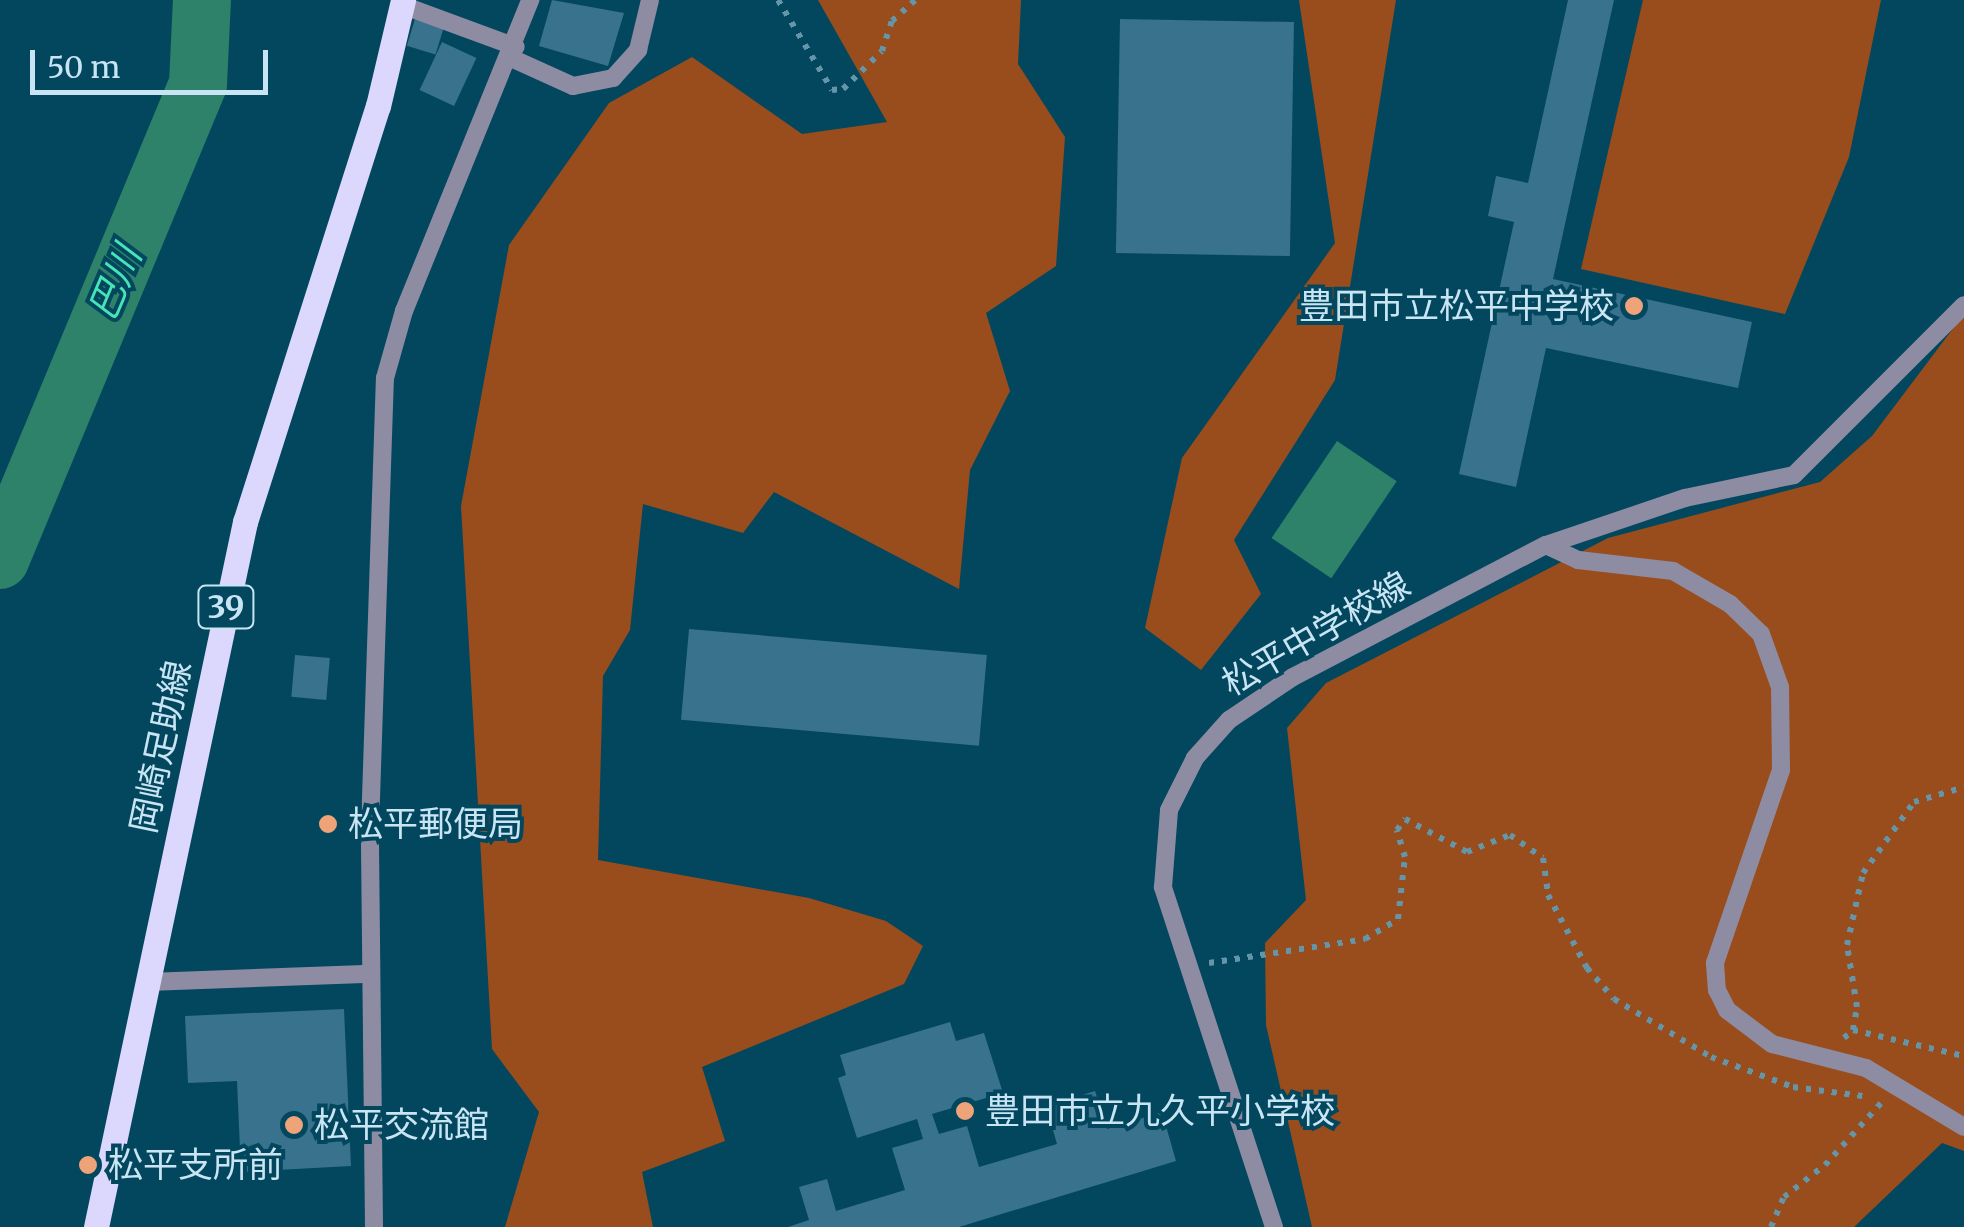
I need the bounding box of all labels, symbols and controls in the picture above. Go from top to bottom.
scale bar [35,30,272,92]
text: 50 m [47,48,120,86]
water label: 巴川 [79,239,151,327]
place label: 豊田市立松平中学校 [1299,285,1614,327]
marker: 豊田市立松平中学校 [1623,295,1645,317]
street label: 松平中学校線 [1215,563,1417,705]
road number: 39 [196,580,256,634]
street label: 岡崎足助線 [122,657,200,837]
place label: 松平郵便局 [348,803,523,845]
marker: 松平郵便局 [317,813,339,835]
place label: 豊田市立九久平小学校 [985,1090,1335,1132]
marker: 豊田市立九久平小学校 [954,1100,976,1122]
place label: 松平交流館 [314,1104,489,1146]
marker: 松平交流館 [283,1114,305,1136]
place label: 松平支所前 [108,1144,283,1186]
marker: 松平支所前 [77,1154,99,1176]

